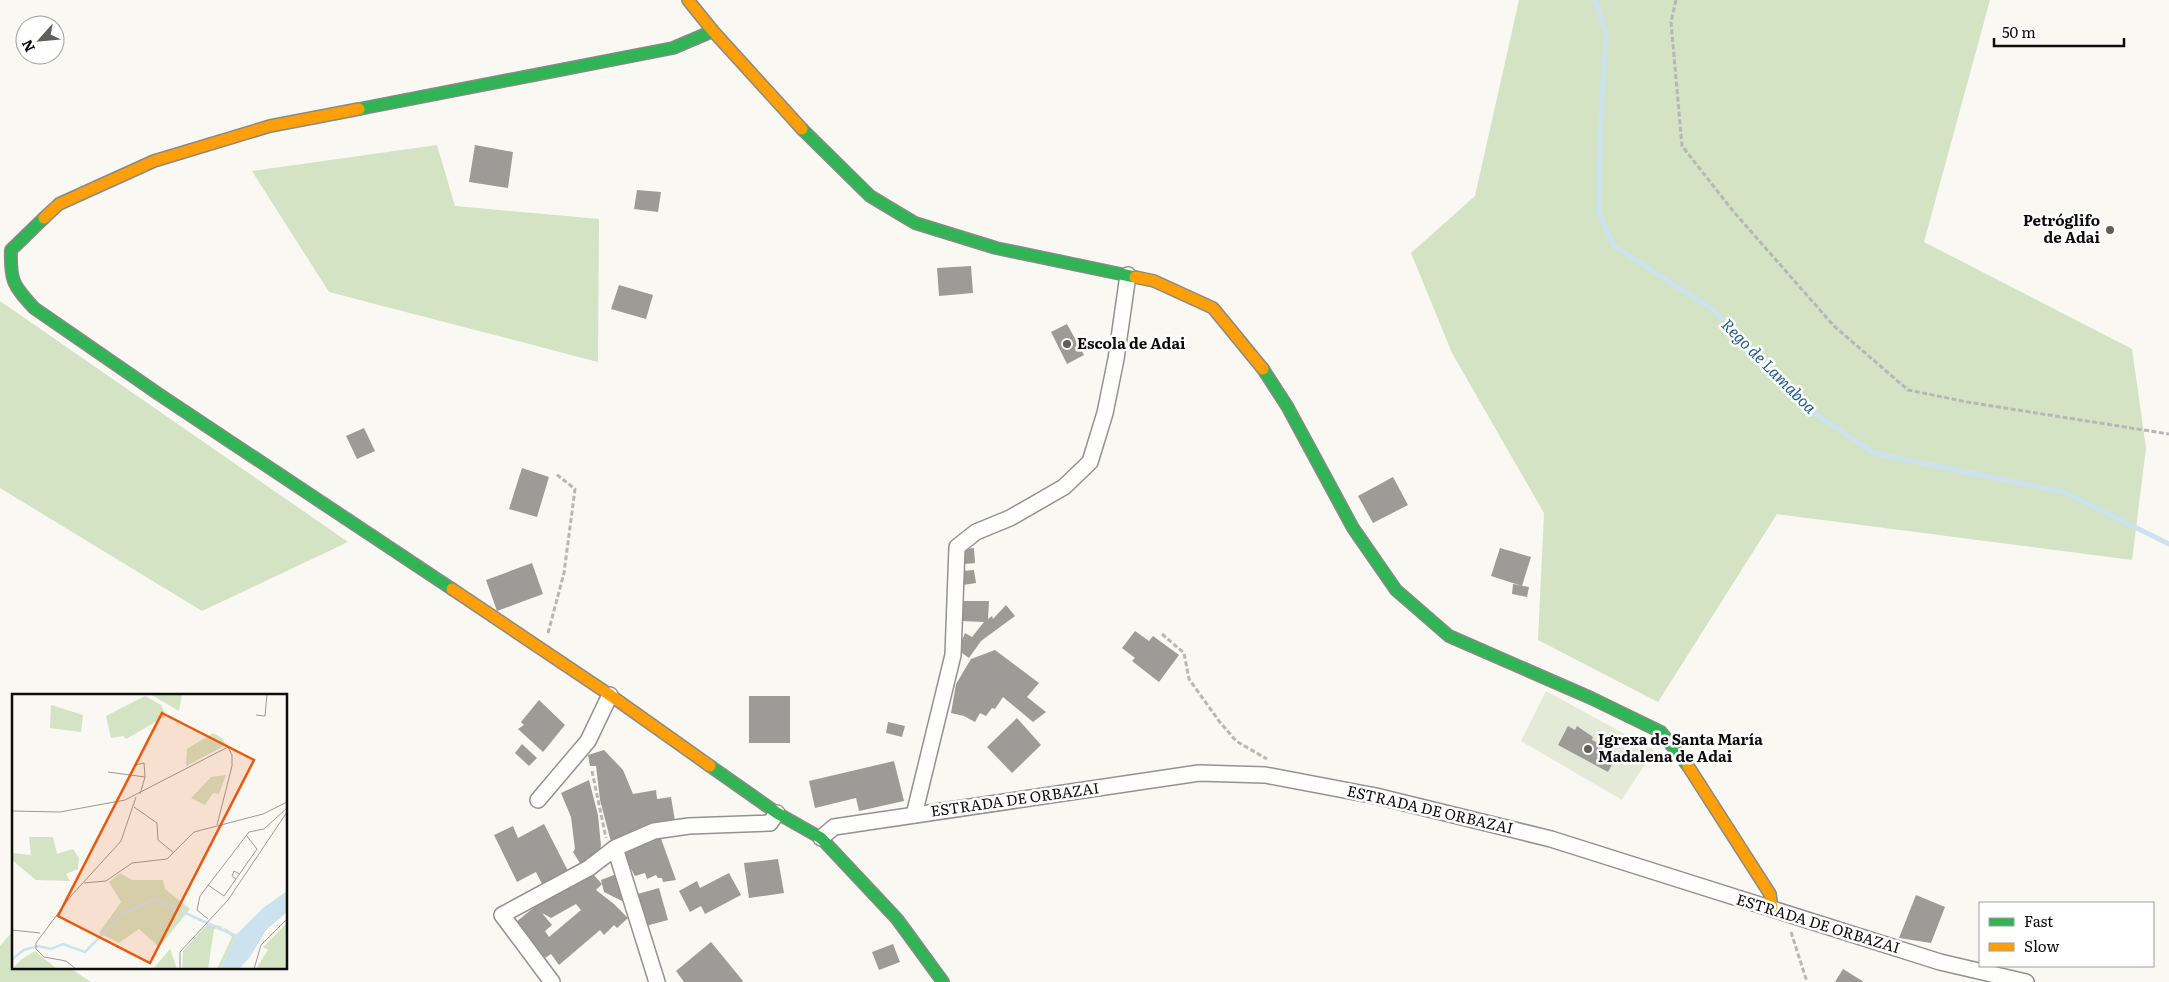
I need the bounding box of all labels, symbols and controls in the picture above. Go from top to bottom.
north arrow [15,15,65,65]
scale bar [1994,15,2124,47]
text: 50 m [2002,20,2036,43]
text: N [16,36,39,56]
place label: Petróglifo de Adai [2023,208,2101,248]
marker: Petróglifo de Adai [2104,224,2116,236]
water label: Rego de Lamaboa [1717,312,1823,419]
place label: Escola de Adai [1077,331,1186,354]
marker: Escola de Adai [1061,338,1073,350]
inset map [12,694,288,970]
place label: Igrexa de Santa María Madalena de Adai [1598,727,1763,767]
marker: Igrexa de Santa María Madalena de Adai [1582,743,1594,755]
street label: ESTRADA DE ORBAZAI [929,775,1101,822]
street label: ESTRADA DE ORBAZAI [1345,778,1516,839]
street label: ESTRADA DE ORBAZAI [1734,887,1903,958]
legend [1979,902,2154,967]
text: Fast [2024,909,2053,932]
text: Slow [2024,934,2059,957]

